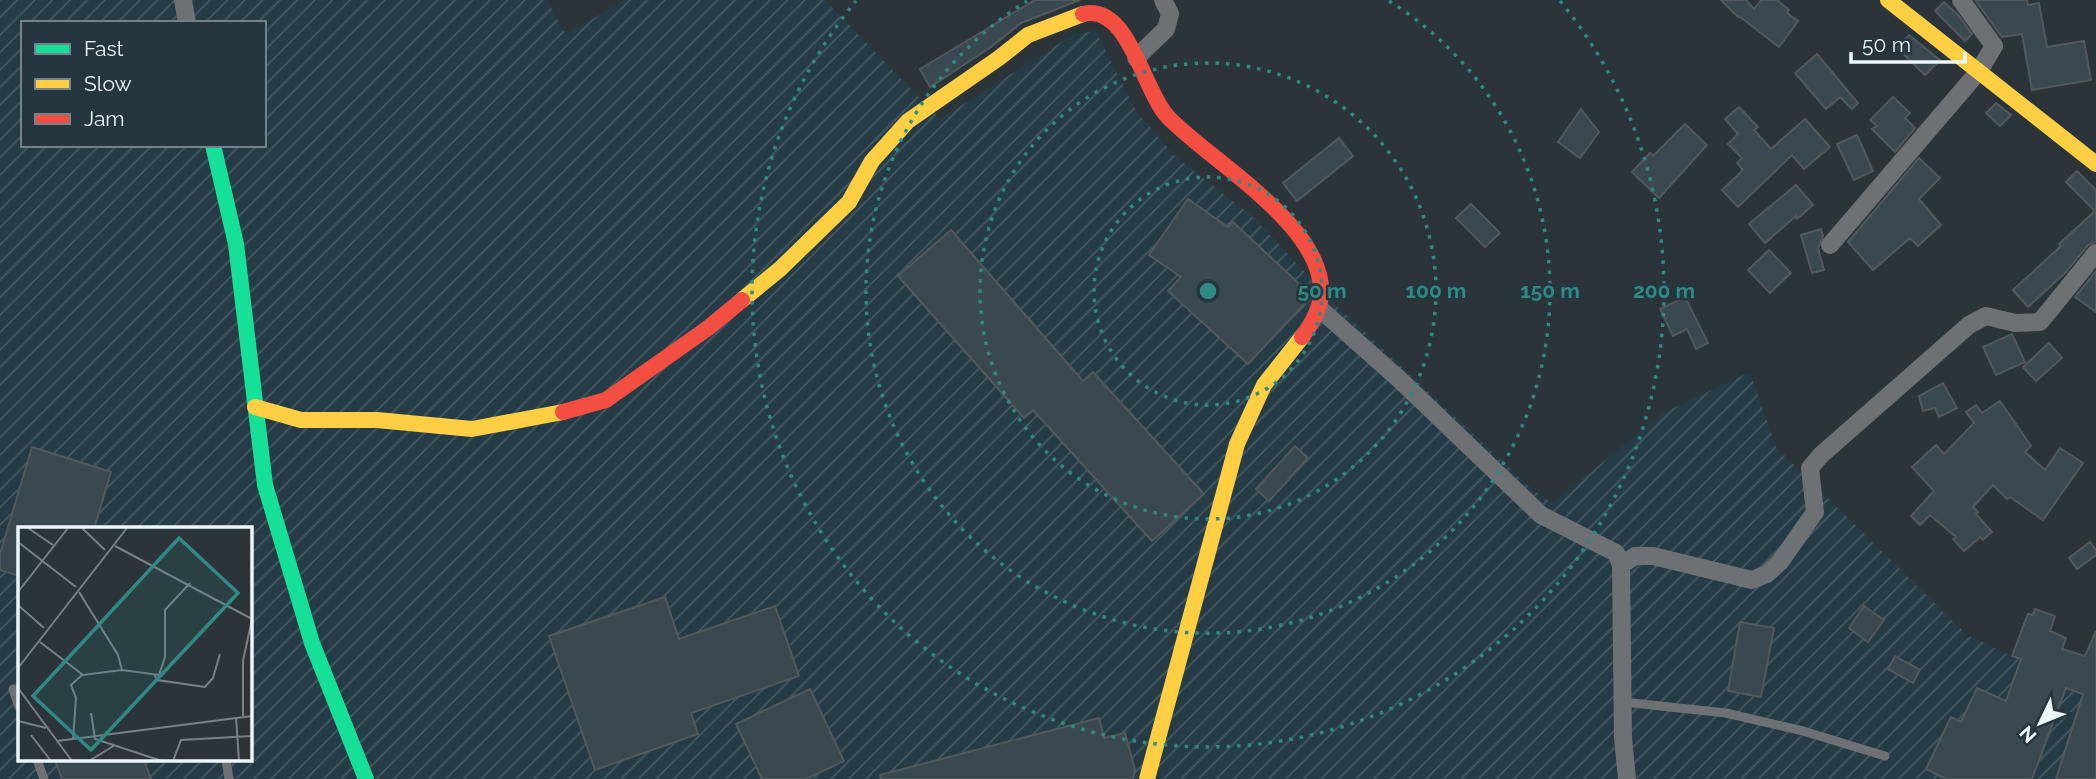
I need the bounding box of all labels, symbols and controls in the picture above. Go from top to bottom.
legend [21,21,266,147]
scale bar [1851,21,1965,65]
text: 50 m [1862,32,1911,57]
text: Fast [84,36,124,61]
text: Slow [84,71,132,96]
text: Jam [84,106,125,131]
text: 50 m [1297,278,1347,303]
text: 100 m [1406,278,1466,303]
text: 150 m [1520,278,1580,303]
text: 200 m [1633,278,1695,303]
centre of rings [1196,279,1220,303]
inset map [18,527,252,762]
north arrow [2005,688,2075,758]
text: N [2015,722,2041,747]

